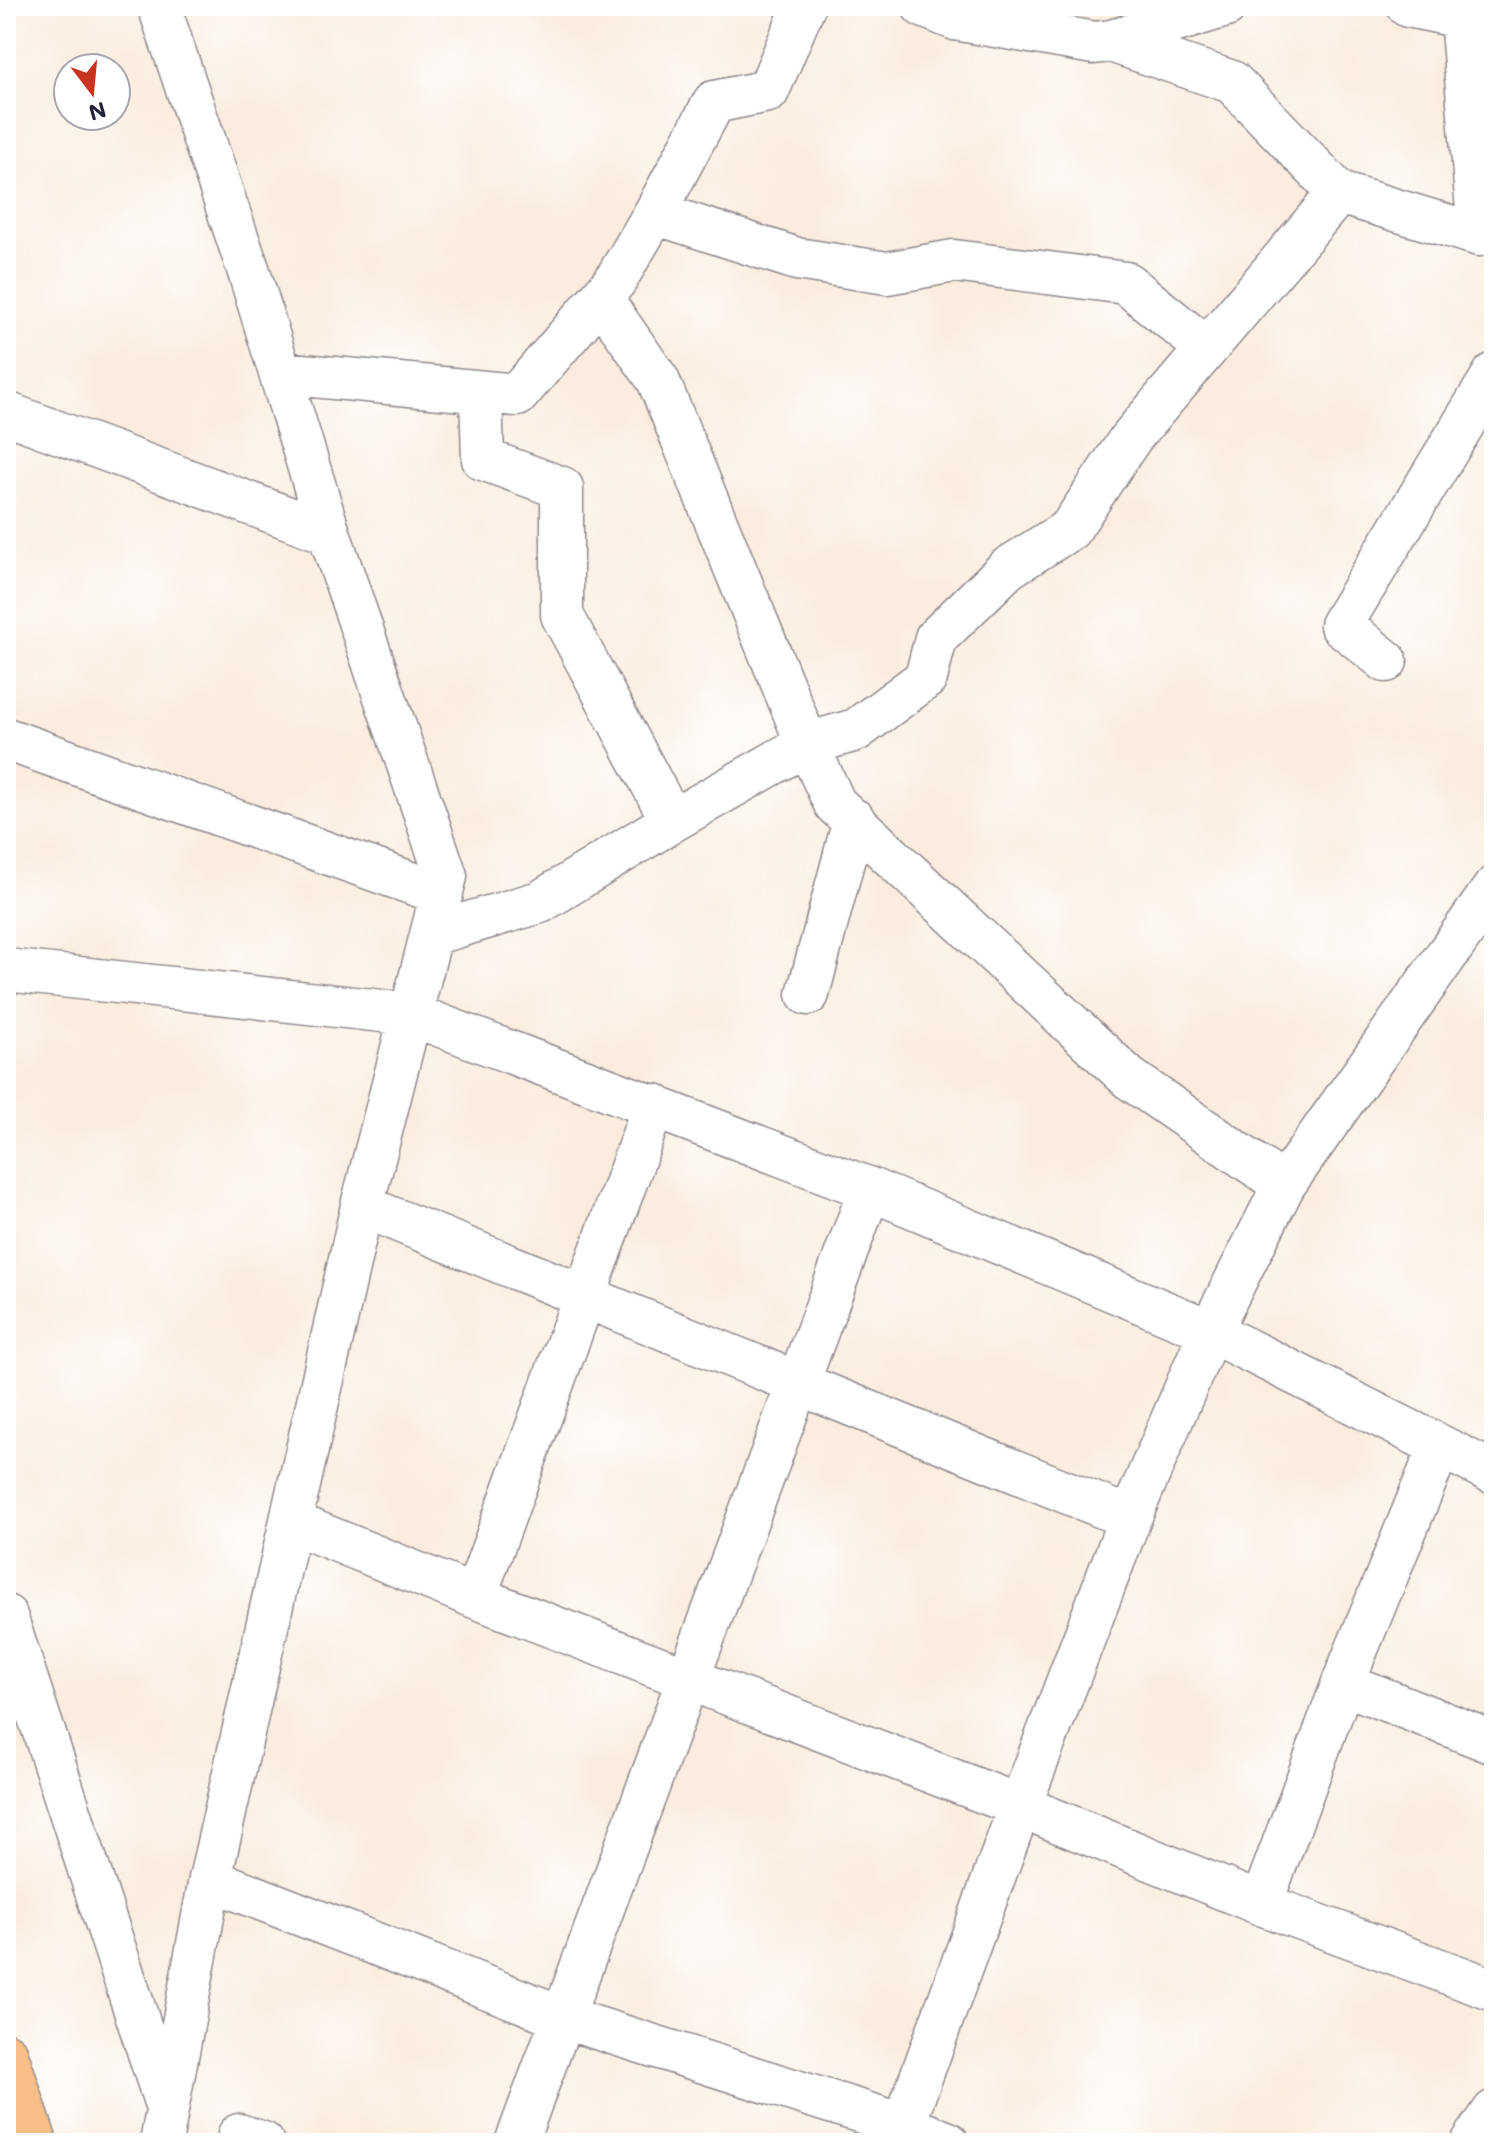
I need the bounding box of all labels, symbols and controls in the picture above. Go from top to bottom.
north arrow [52,52,132,132]
text: N [86,95,110,128]

